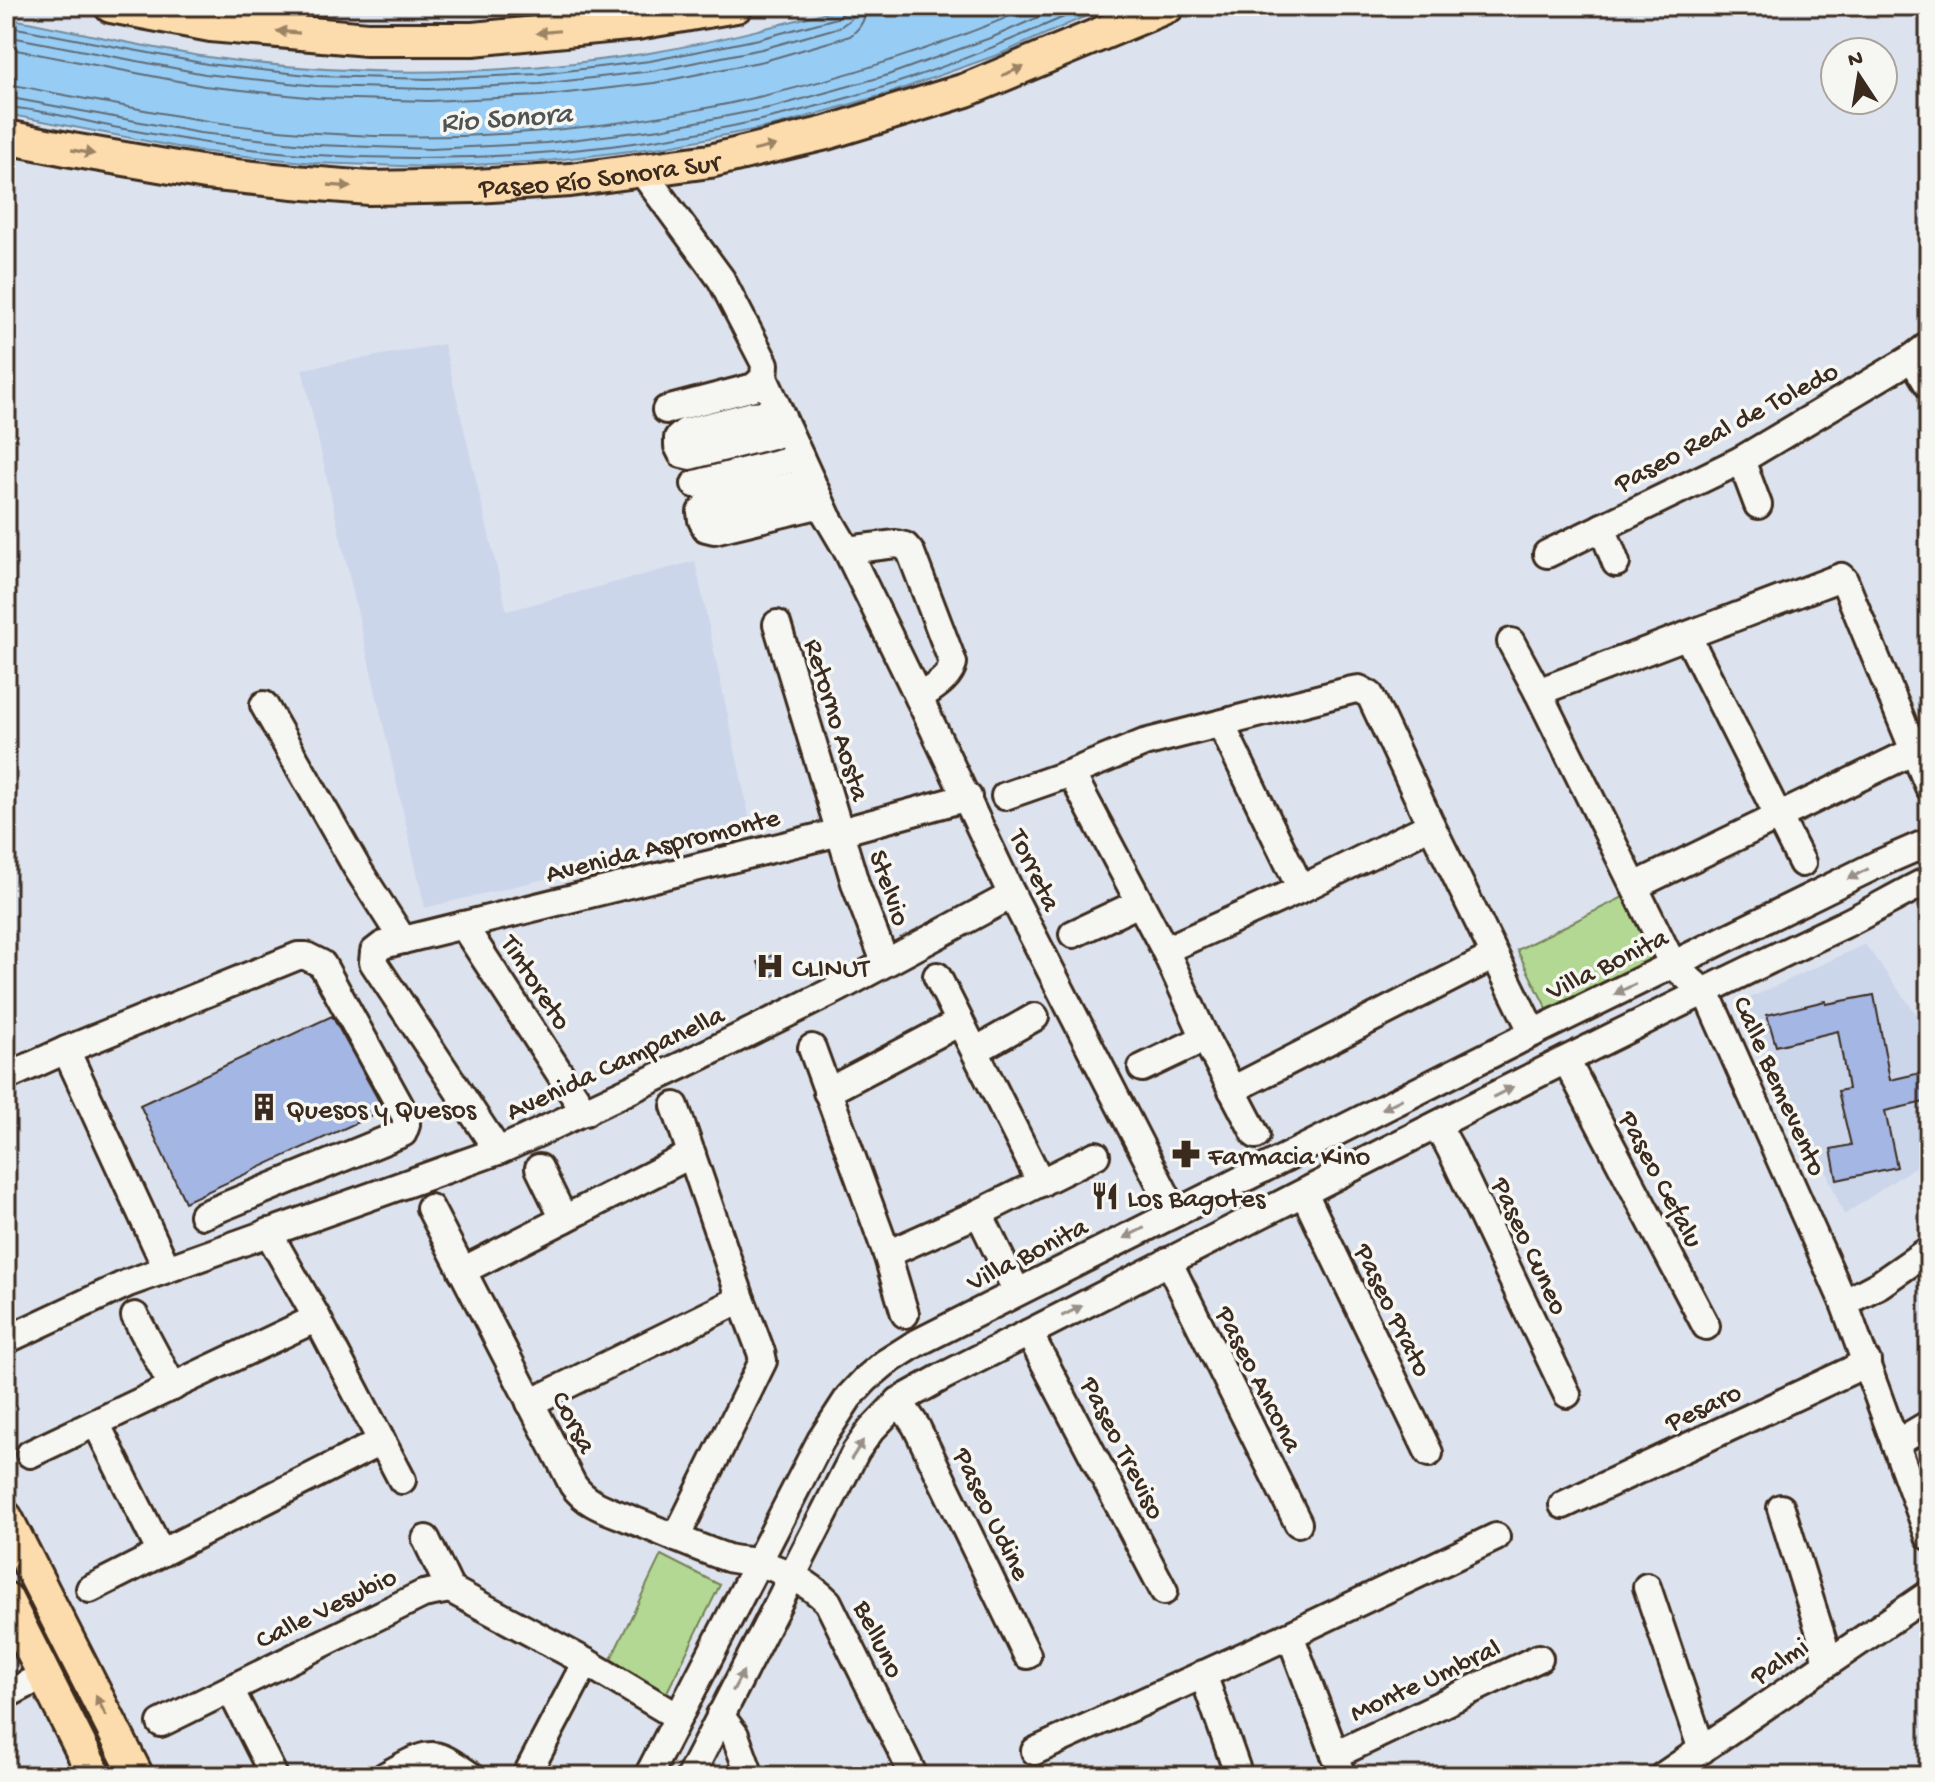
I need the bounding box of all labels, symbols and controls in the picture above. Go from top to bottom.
one-way arrow [275,25,300,38]
one-way arrow [535,26,560,39]
north arrow [1819,36,1899,116]
text: N [1846,46,1865,75]
one-way arrow [1001,64,1025,77]
water label: Rio Sonora [440,98,575,143]
one-way arrow [753,141,778,153]
one-way arrow [70,146,95,158]
street label: Paseo Río Sonora Sur [477,147,726,207]
one-way arrow [328,180,353,193]
street label: Paseo Real de Toledo [1609,356,1845,502]
street label: Retorno Aosta [794,635,875,807]
street label: Avenida Aspromonte [543,802,784,892]
street label: Torreta [999,823,1067,918]
street label: Stelvio [859,846,916,931]
one-way arrow [1846,867,1869,881]
street label: Villa Bonita [1541,922,1676,1010]
street label: Tintoreto [490,928,577,1037]
hospital icon: CLINUT [755,951,785,981]
place label: CLINUT [792,954,871,987]
one-way arrow [1613,982,1636,996]
street label: Calle Bemevento [1724,992,1832,1182]
street label: Avenida Campanella [502,999,732,1130]
one-way arrow [1492,1085,1515,1098]
building icon: Quesos y Quesos [249,1092,279,1122]
place label: Quesos y Quesos [286,1095,477,1128]
one-way arrow [1380,1098,1403,1111]
street label: Paseo Cefalu [1609,1105,1709,1254]
pharmacy icon: Farmacia Kino [1171,1139,1201,1169]
place label: Farmacia Kino [1207,1142,1370,1175]
street label: Paseo Cuneo [1481,1172,1574,1321]
restaurant icon: Los Bagotes [1090,1181,1120,1211]
place label: Los Bagotes [1127,1184,1266,1217]
street label: Villa Bonita [961,1211,1095,1301]
one-way arrow [1123,1227,1146,1240]
street label: Paseo Prato [1344,1238,1437,1383]
street label: Paseo Ancona [1206,1301,1309,1460]
one-way arrow [1060,1304,1083,1317]
street label: Paseo Treviso [1071,1371,1171,1526]
street label: Pesaro [1660,1377,1747,1441]
street label: Corsa [542,1386,603,1461]
one-way arrow [850,1440,865,1461]
street label: Paseo Udine [943,1442,1036,1587]
street label: Calle Vesubio [251,1562,403,1658]
street label: Belluno [844,1595,910,1684]
street label: Palmi [1744,1631,1816,1695]
street label: Monte Umbral [1345,1633,1506,1731]
one-way arrow [731,1670,744,1693]
one-way arrow [95,1695,108,1718]

